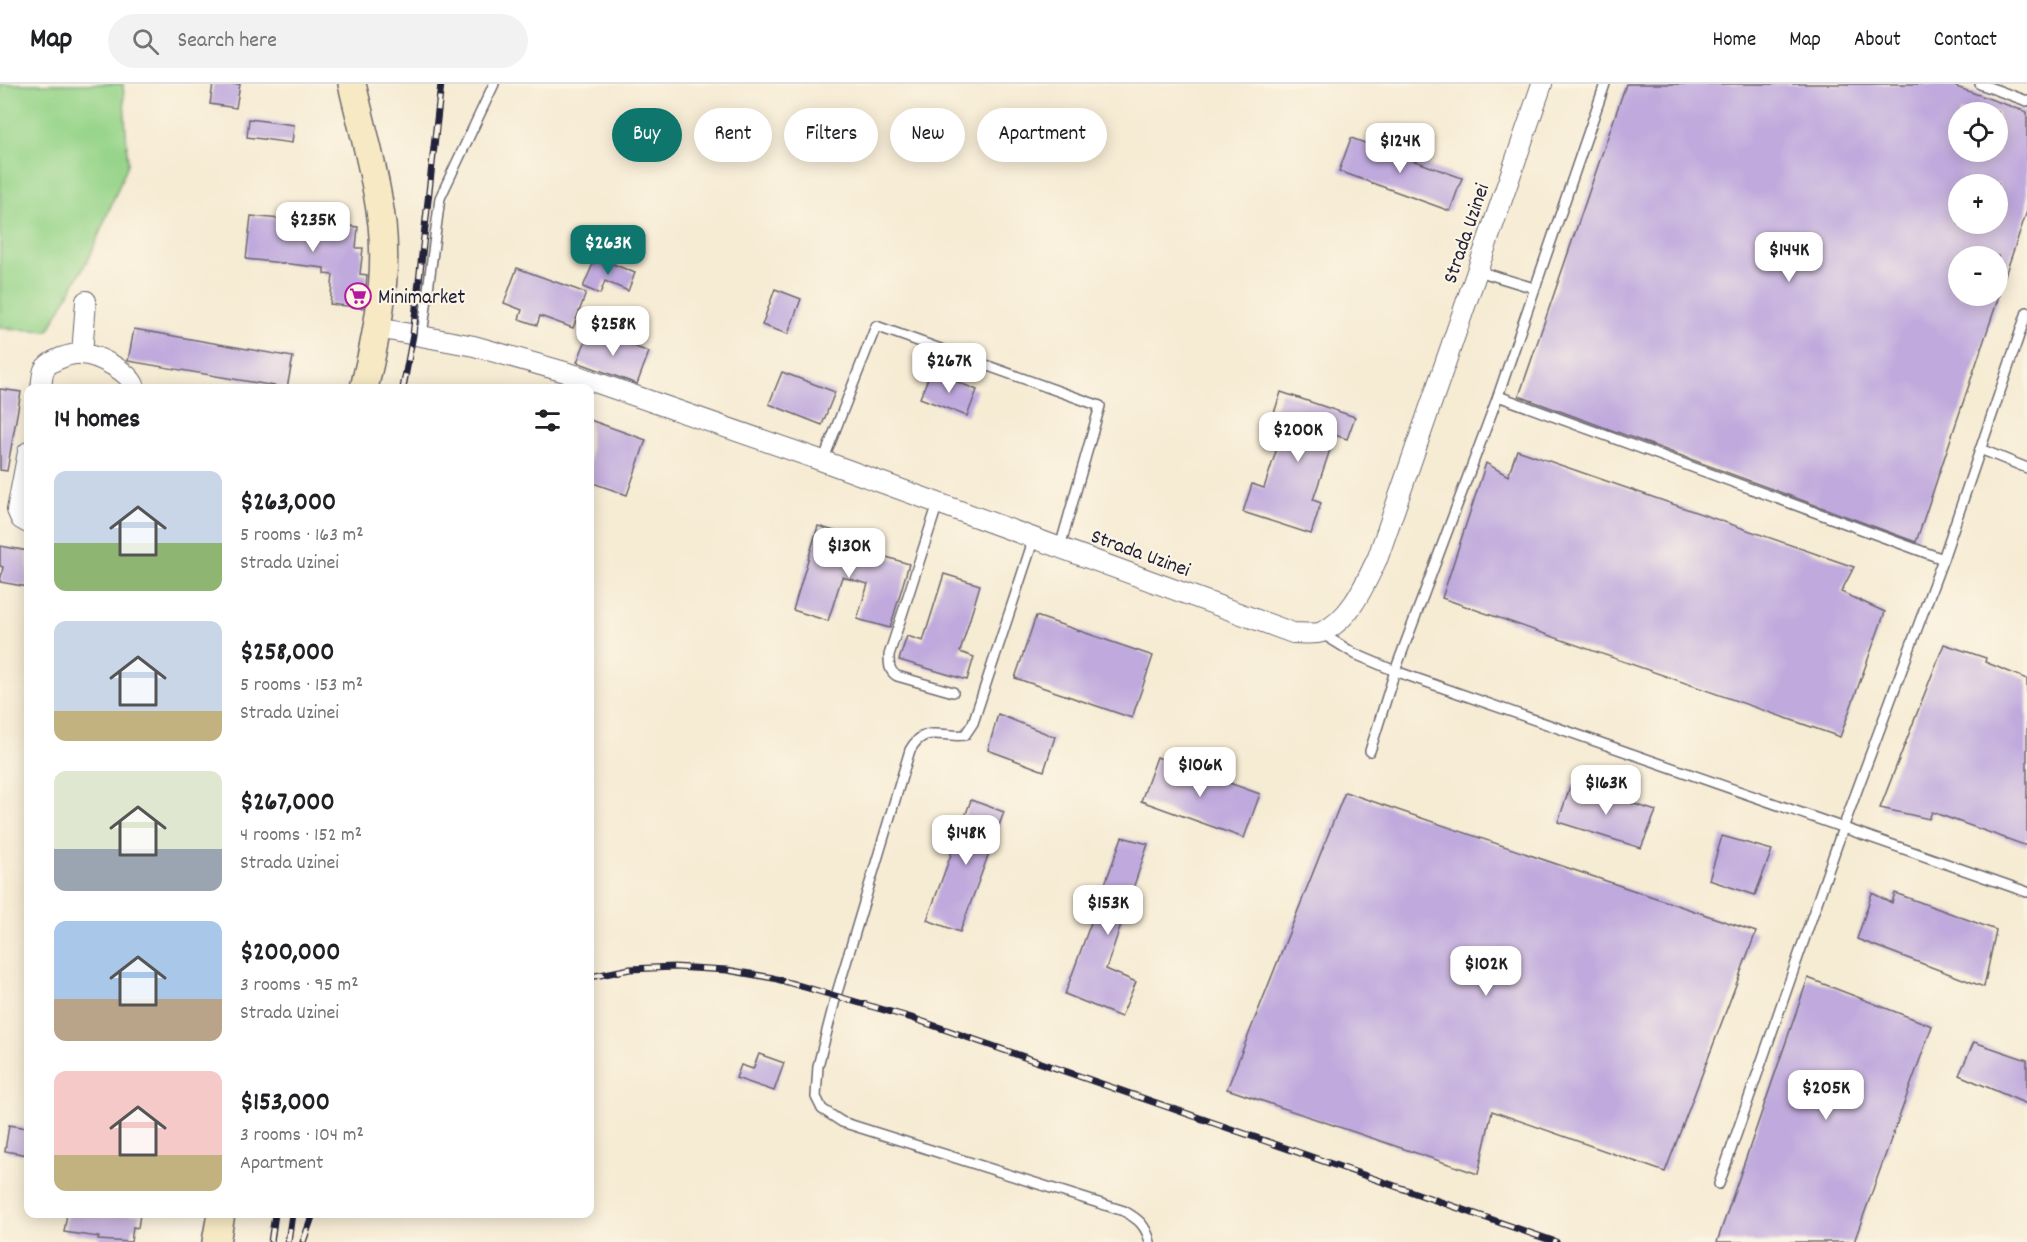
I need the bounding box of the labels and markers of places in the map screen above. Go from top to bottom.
pin: $124K [1358,123,1442,174]
pin: $235K [271,202,355,253]
pin: $263K [566,225,650,276]
pin: $144K [1747,232,1831,283]
supermarket icon: Minimarket [343,281,373,311]
place label: Minimarket [378,284,466,314]
pin: $258K [571,306,655,357]
pin: $267K [907,343,991,394]
pin: $200K [1256,412,1340,463]
pin: $130K [807,528,891,579]
pin: $106K [1158,747,1242,798]
pin: $163K [1564,765,1648,816]
pin: $148K [924,815,1008,866]
pin: $153K [1066,885,1150,936]
pin: $102K [1444,946,1528,997]
pin: $205K [1784,1070,1868,1121]

